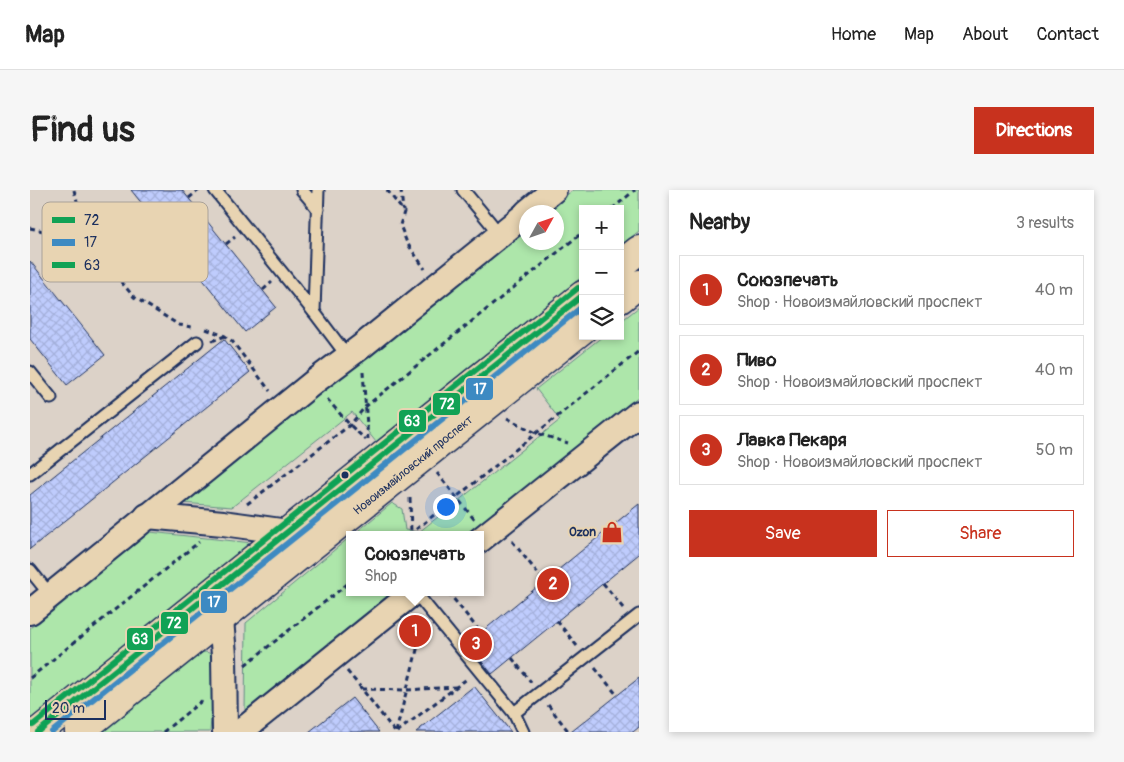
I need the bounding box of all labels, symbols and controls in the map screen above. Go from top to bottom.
text: Map [25,20,65,49]
text: Home [831,23,876,46]
text: Map [904,23,934,46]
text: About [962,23,1008,46]
text: Contact [1036,23,1099,46]
button: Directions [974,107,1094,154]
text: Find us [30,108,135,152]
legend [42,202,208,282]
north arrow [519,205,564,250]
map controls [579,205,624,340]
button: + [579,205,624,250]
text: Nearby [689,209,750,236]
text: 72 [84,212,99,229]
text: 3 results [1016,213,1074,233]
text: 17 [84,234,97,251]
button: − [579,250,624,295]
text: 63 [84,257,100,274]
text: Союзпечать [737,268,839,292]
text: 1 [703,280,709,300]
text: 40 m [1035,280,1073,300]
text: Shop · Новоизмайловский проспект [737,292,982,312]
button: layers [579,295,624,340]
text: Пиво [737,348,776,372]
text: 2 [702,360,710,380]
text: 40 m [1035,360,1073,380]
text: Shop · Новоизмайловский проспект [737,372,982,392]
line badge: 17 [465,377,494,401]
text: 17 [474,381,487,398]
line badge: 72 [432,392,461,416]
text: 72 [439,396,455,413]
line badge: 63 [398,409,427,433]
street label: Новоизмайловский проспект [350,412,476,518]
text: 63 [404,413,420,430]
text: Лавка Пекаря [737,428,847,452]
text: 3 [702,440,710,460]
text: 50 m [1036,440,1073,460]
text: Shop · Новоизмайловский проспект [737,452,982,472]
unlabelled marker [340,470,350,480]
your location [433,494,459,520]
button: Save [689,510,877,557]
button: Share [887,510,1074,557]
shop icon: Ozon [599,519,625,545]
place label: Ozon [569,525,596,540]
popup [346,531,484,596]
text: Союзпечать [364,542,466,566]
pin: 2 [537,565,569,603]
text: Shop [364,566,397,586]
line badge: 17 [200,590,228,614]
text: 17 [208,594,221,611]
line badge: 72 [160,611,189,635]
pin: 1 [399,612,431,650]
text: 72 [166,615,182,632]
pin: 3 [460,625,492,663]
line badge: 63 [126,627,154,651]
text: 63 [132,631,148,648]
scale bar [45,697,106,720]
text: 20 m [52,700,85,717]

